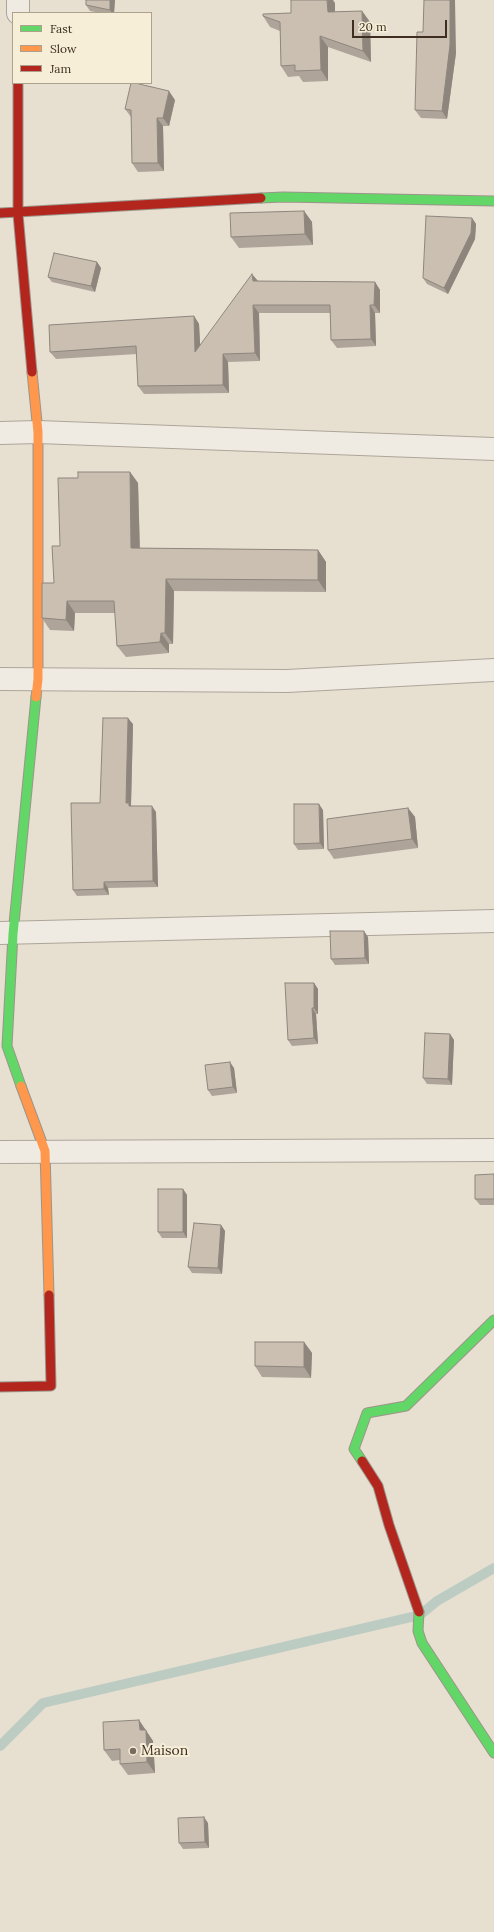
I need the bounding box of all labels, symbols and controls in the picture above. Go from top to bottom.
legend [12,12,152,84]
scale bar [354,12,449,38]
text: 20 m [359,19,387,34]
text: Fast [50,21,73,36]
text: Slow [50,41,77,56]
text: Jam [50,61,71,76]
place label: Maison [141,1743,188,1759]
marker: Maison [128,1746,138,1756]

